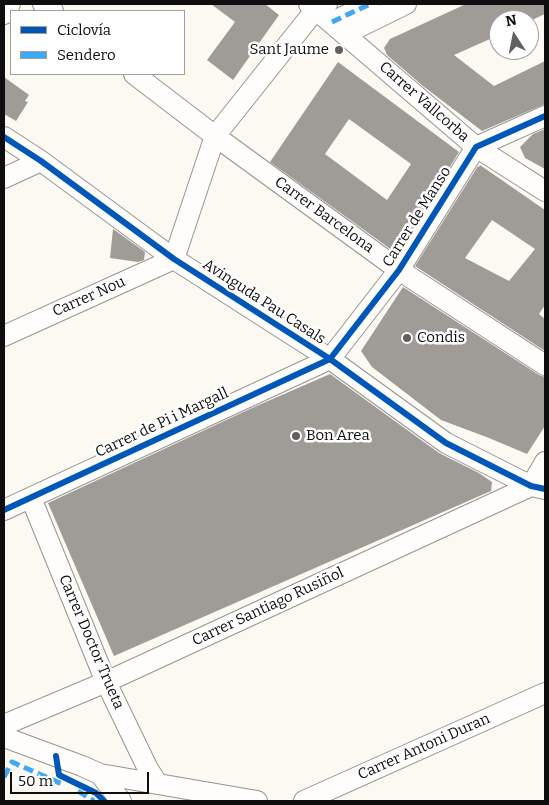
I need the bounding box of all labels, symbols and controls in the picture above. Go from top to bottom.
legend [10,10,185,75]
north arrow [489,10,539,60]
text: N [504,11,518,30]
text: Ciclovía [57,21,111,39]
place label: Sant Jaume [250,41,329,59]
marker: Sant Jaume [333,44,345,56]
text: Sendero [57,46,116,64]
street label: Carrer Vallcorba [375,58,473,146]
street label: Carrer de Manso [379,164,455,270]
street label: Carrer Barcelona [271,173,377,257]
street label: Avinguda Pau Casals [199,256,329,348]
street label: Carrer Nou [50,273,128,321]
place label: Condis [417,329,465,347]
marker: Condis [401,332,413,344]
street label: Carrer de Pi i Margall [93,384,231,462]
place label: Bon Area [306,427,370,445]
marker: Bon Area [290,430,302,442]
street label: Carrer Santiago Rusiñol [189,564,347,650]
street label: Carrer Doctor Trueta [55,572,127,712]
street label: Carrer Antoni Duran [355,710,493,784]
scale bar [12,762,151,794]
text: 50 m [18,772,53,790]

